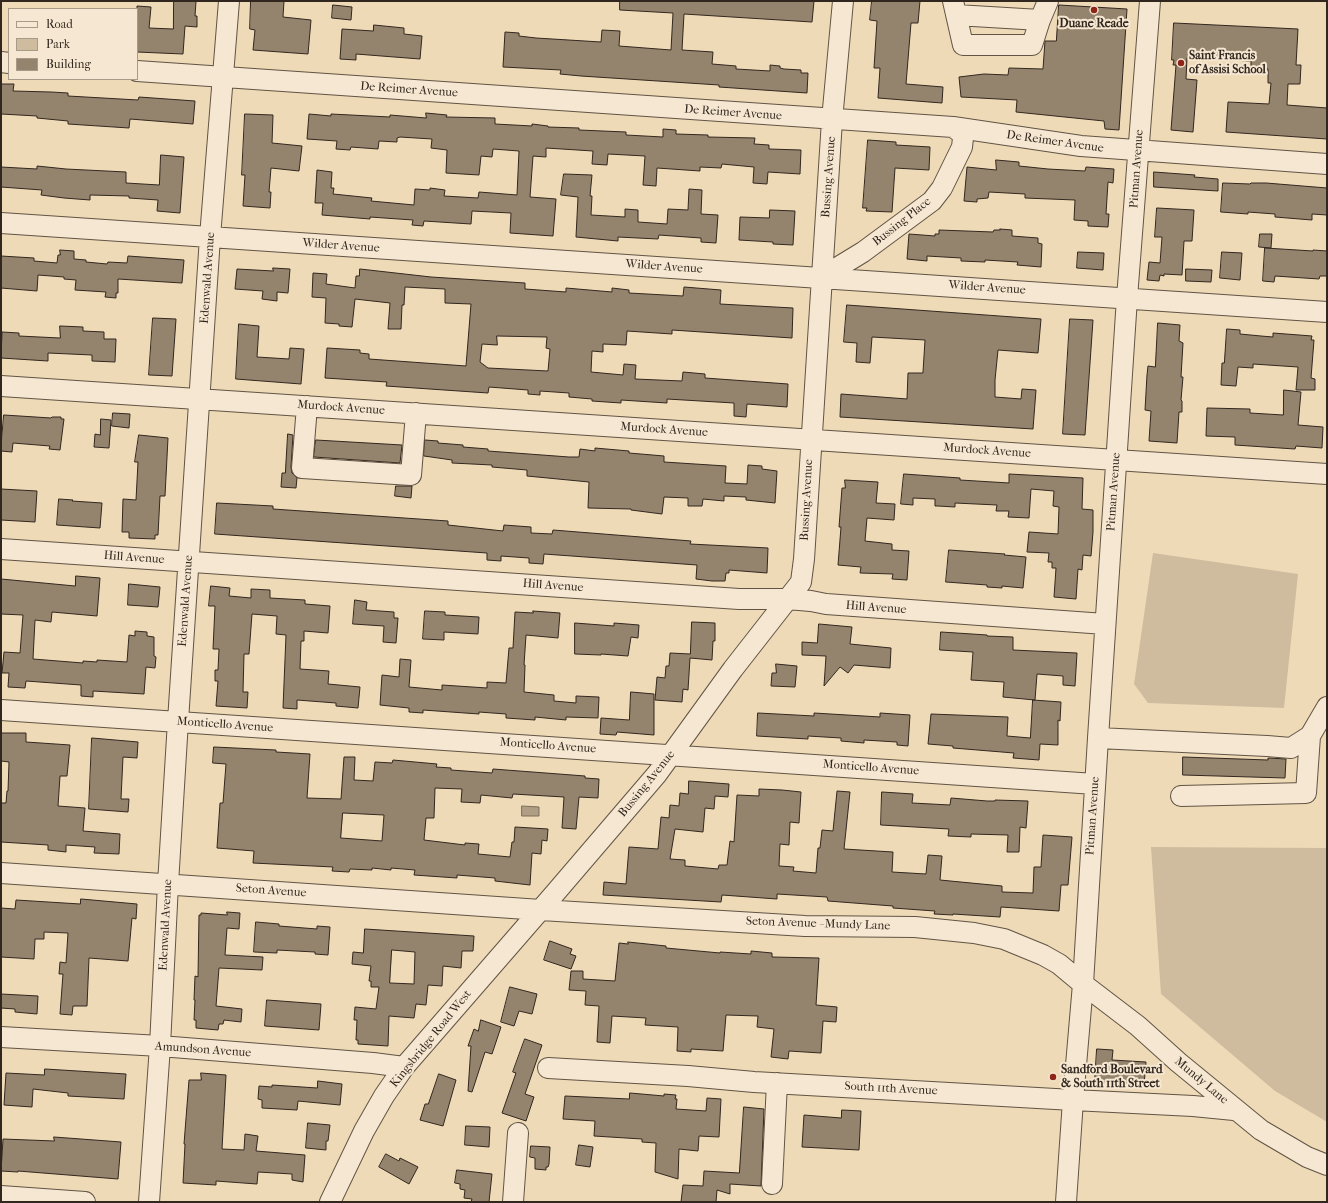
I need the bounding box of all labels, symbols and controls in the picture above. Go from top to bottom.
marker: Duane Reade [1089,5,1099,15]
legend [8,8,138,80]
text: Road [46,17,73,31]
place label: Duane Reade [1059,17,1129,31]
text: Park [46,37,70,51]
place label: Saint Francis of Assisi School [1189,49,1266,77]
text: Building [46,57,91,71]
marker: Saint Francis of Assisi School [1176,58,1186,68]
street label: De Reimer Avenue [360,79,458,101]
street label: De Reimer Avenue [684,102,782,124]
street label: De Reimer Avenue [1005,128,1105,156]
street label: Pitman Avenue [1127,129,1147,209]
street label: Bussing Avenue [819,136,839,218]
street label: Bussing Place [870,195,934,249]
street label: Edenwald Avenue [198,232,218,324]
street label: Wilder Avenue [302,236,380,256]
street label: Wilder Avenue [625,257,703,277]
street label: Wilder Avenue [948,278,1026,298]
street label: Murdock Avenue [297,398,385,418]
street label: Murdock Avenue [620,420,708,440]
street label: Murdock Avenue [943,441,1031,461]
street label: Pitman Avenue [1104,452,1124,532]
street label: Bussing Avenue [798,459,816,541]
street label: Hill Avenue [103,549,165,567]
street label: Edenwald Avenue [176,555,196,647]
street label: Hill Avenue [522,577,584,595]
street label: Hill Avenue [845,599,907,617]
street label: Monticello Avenue [176,714,274,736]
street label: Monticello Avenue [499,735,597,757]
street label: Bussing Avenue [616,748,678,820]
street label: Monticello Avenue [822,757,920,779]
street label: Pitman Avenue [1083,776,1103,856]
street label: Edenwald Avenue [156,879,176,971]
street label: Seton Avenue [235,881,307,901]
street label: Seton Avenue - Mundy Lane [746,914,890,934]
street label: Kingsbridge Road West [387,987,475,1091]
street label: Amundson Avenue [154,1039,252,1061]
street label: Mundy Lane [1171,1054,1231,1108]
place label: Sandford Boulevard & South 11th Street [1061,1063,1163,1091]
marker: Sandford Boulevard & South 11th Street [1048,1072,1058,1082]
street label: South 11th Avenue [844,1079,938,1099]

